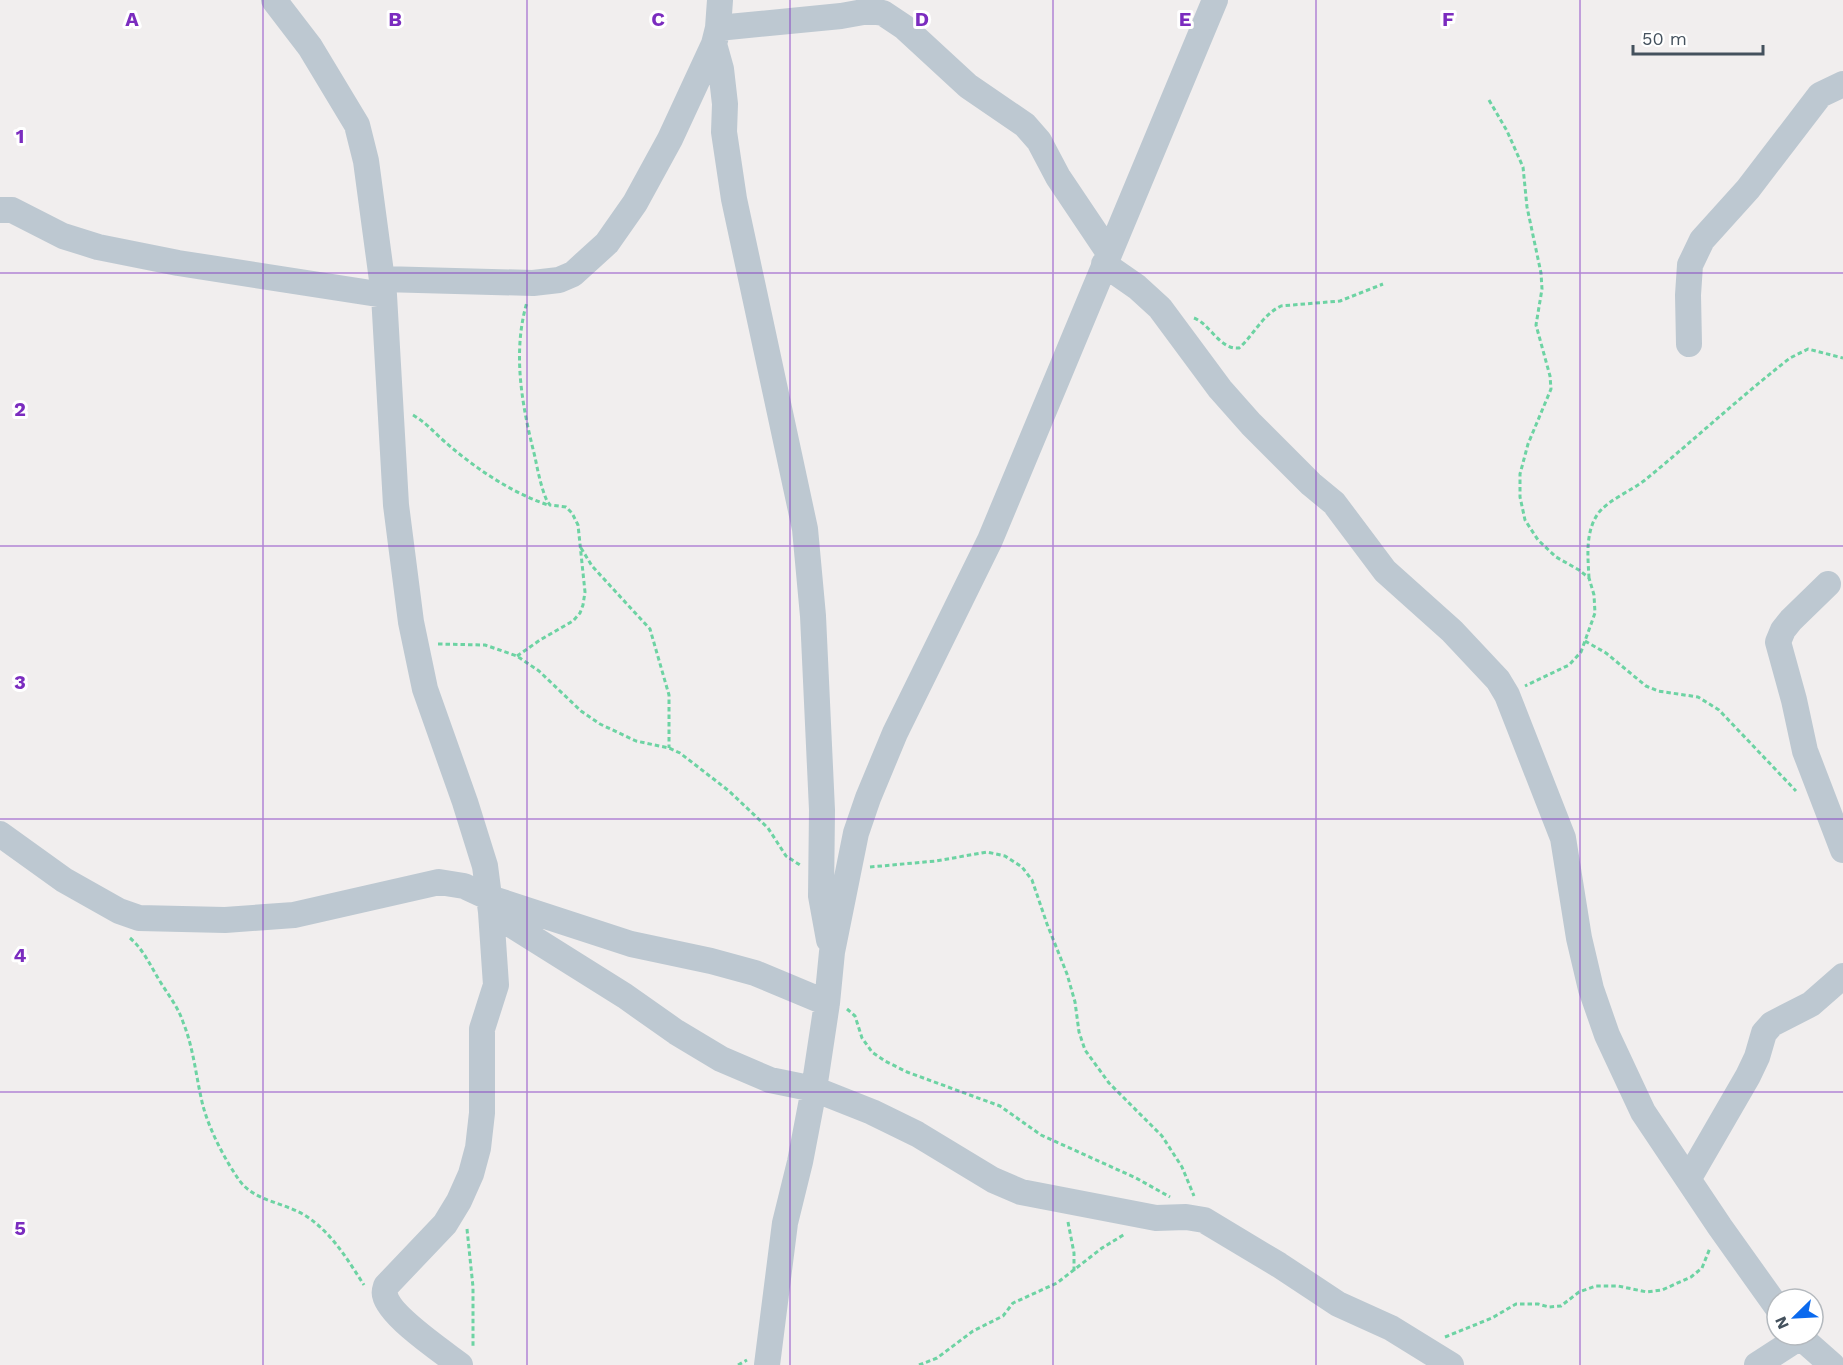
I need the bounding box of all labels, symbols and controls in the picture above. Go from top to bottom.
text: A [125,7,139,31]
text: B [388,7,402,31]
text: C [651,7,665,31]
text: D [915,7,929,31]
text: E [1179,7,1191,31]
text: F [1442,7,1454,31]
scale bar [1633,18,1764,56]
text: 50 m [1642,28,1687,49]
text: 1 [16,124,24,148]
text: 2 [14,397,26,421]
text: 3 [14,670,26,694]
text: 4 [14,943,27,967]
text: 5 [14,1216,26,1240]
north arrow [1765,1287,1825,1347]
text: N [1771,1314,1793,1332]

